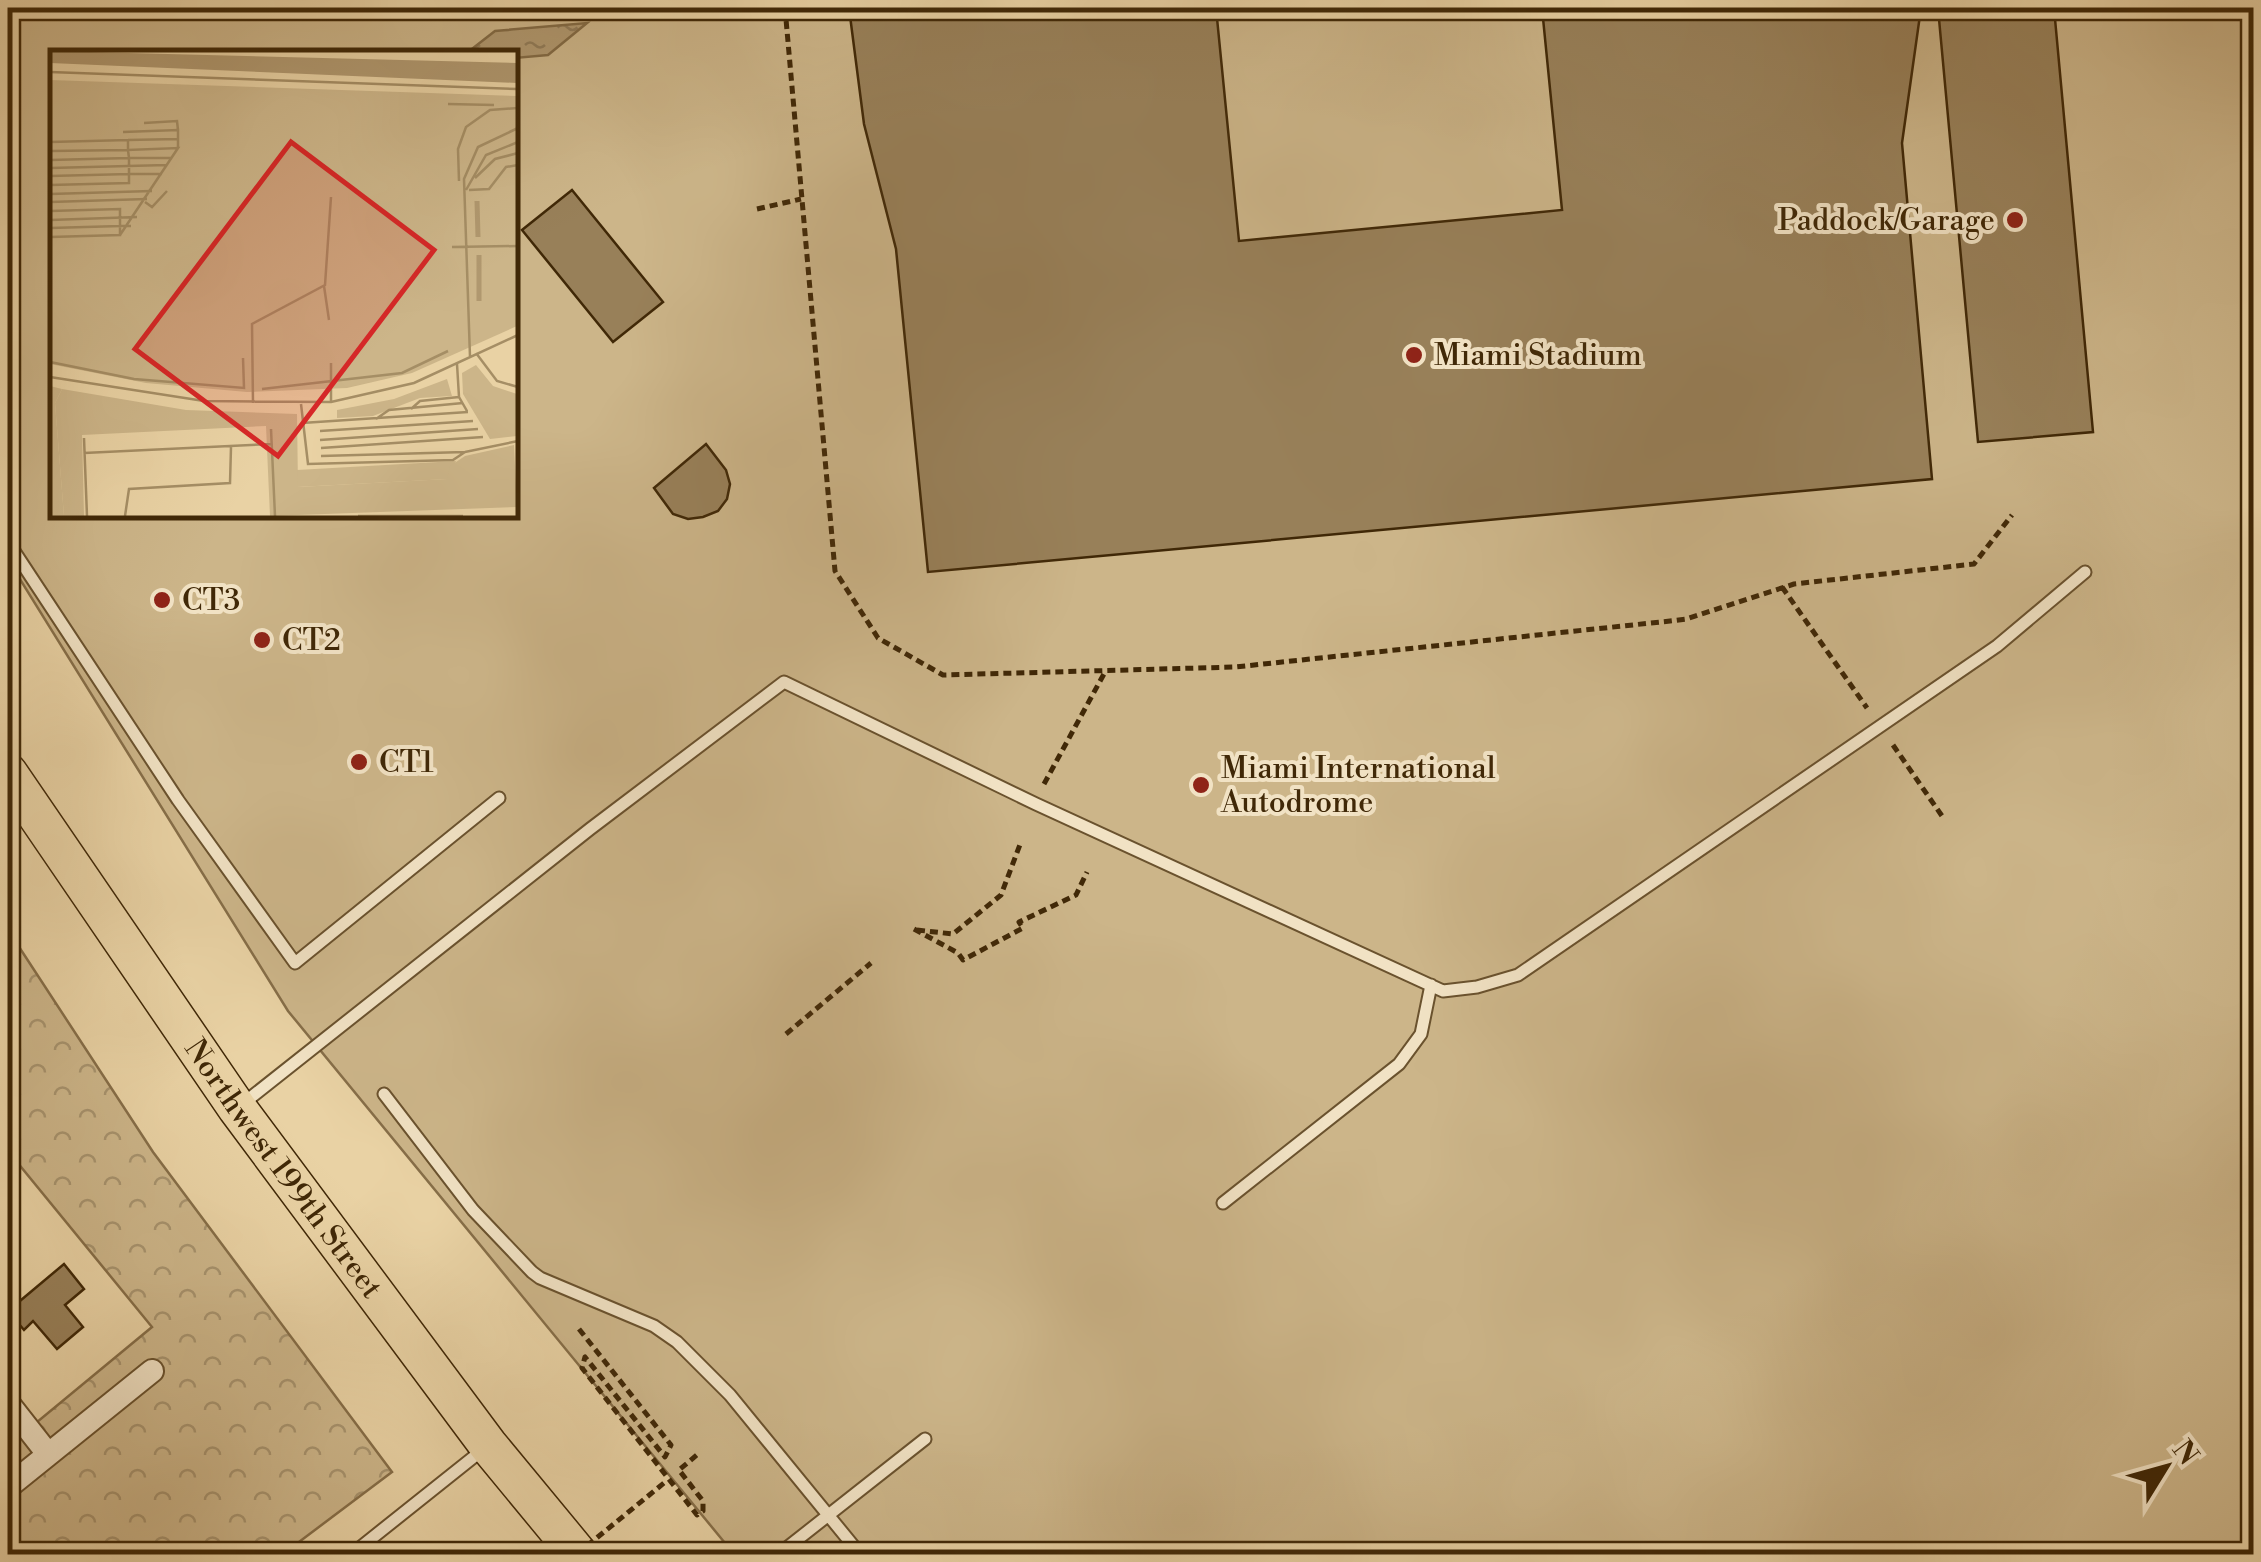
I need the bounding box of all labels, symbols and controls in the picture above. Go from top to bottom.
inset map [50,50,518,518]
place label: Paddock/Garage [1778,202,1995,240]
marker: Paddock/Garage [2004,209,2026,231]
place label: Miami Stadium [1434,337,1642,375]
marker: Miami Stadium [1403,344,1425,366]
place label: CT3 [182,582,240,620]
marker: CT3 [151,589,173,611]
place label: CT2 [282,622,341,660]
marker: CT2 [251,629,273,651]
place label: CT1 [379,744,434,782]
place label: Miami International Autodrome [1220,750,1496,822]
marker: CT1 [348,751,370,773]
marker: Miami International Autodrome [1190,774,1212,796]
street label: Northwest 199th Street [175,1032,390,1307]
north arrow [2116,1417,2216,1517]
text: N [2164,1433,2205,1472]

